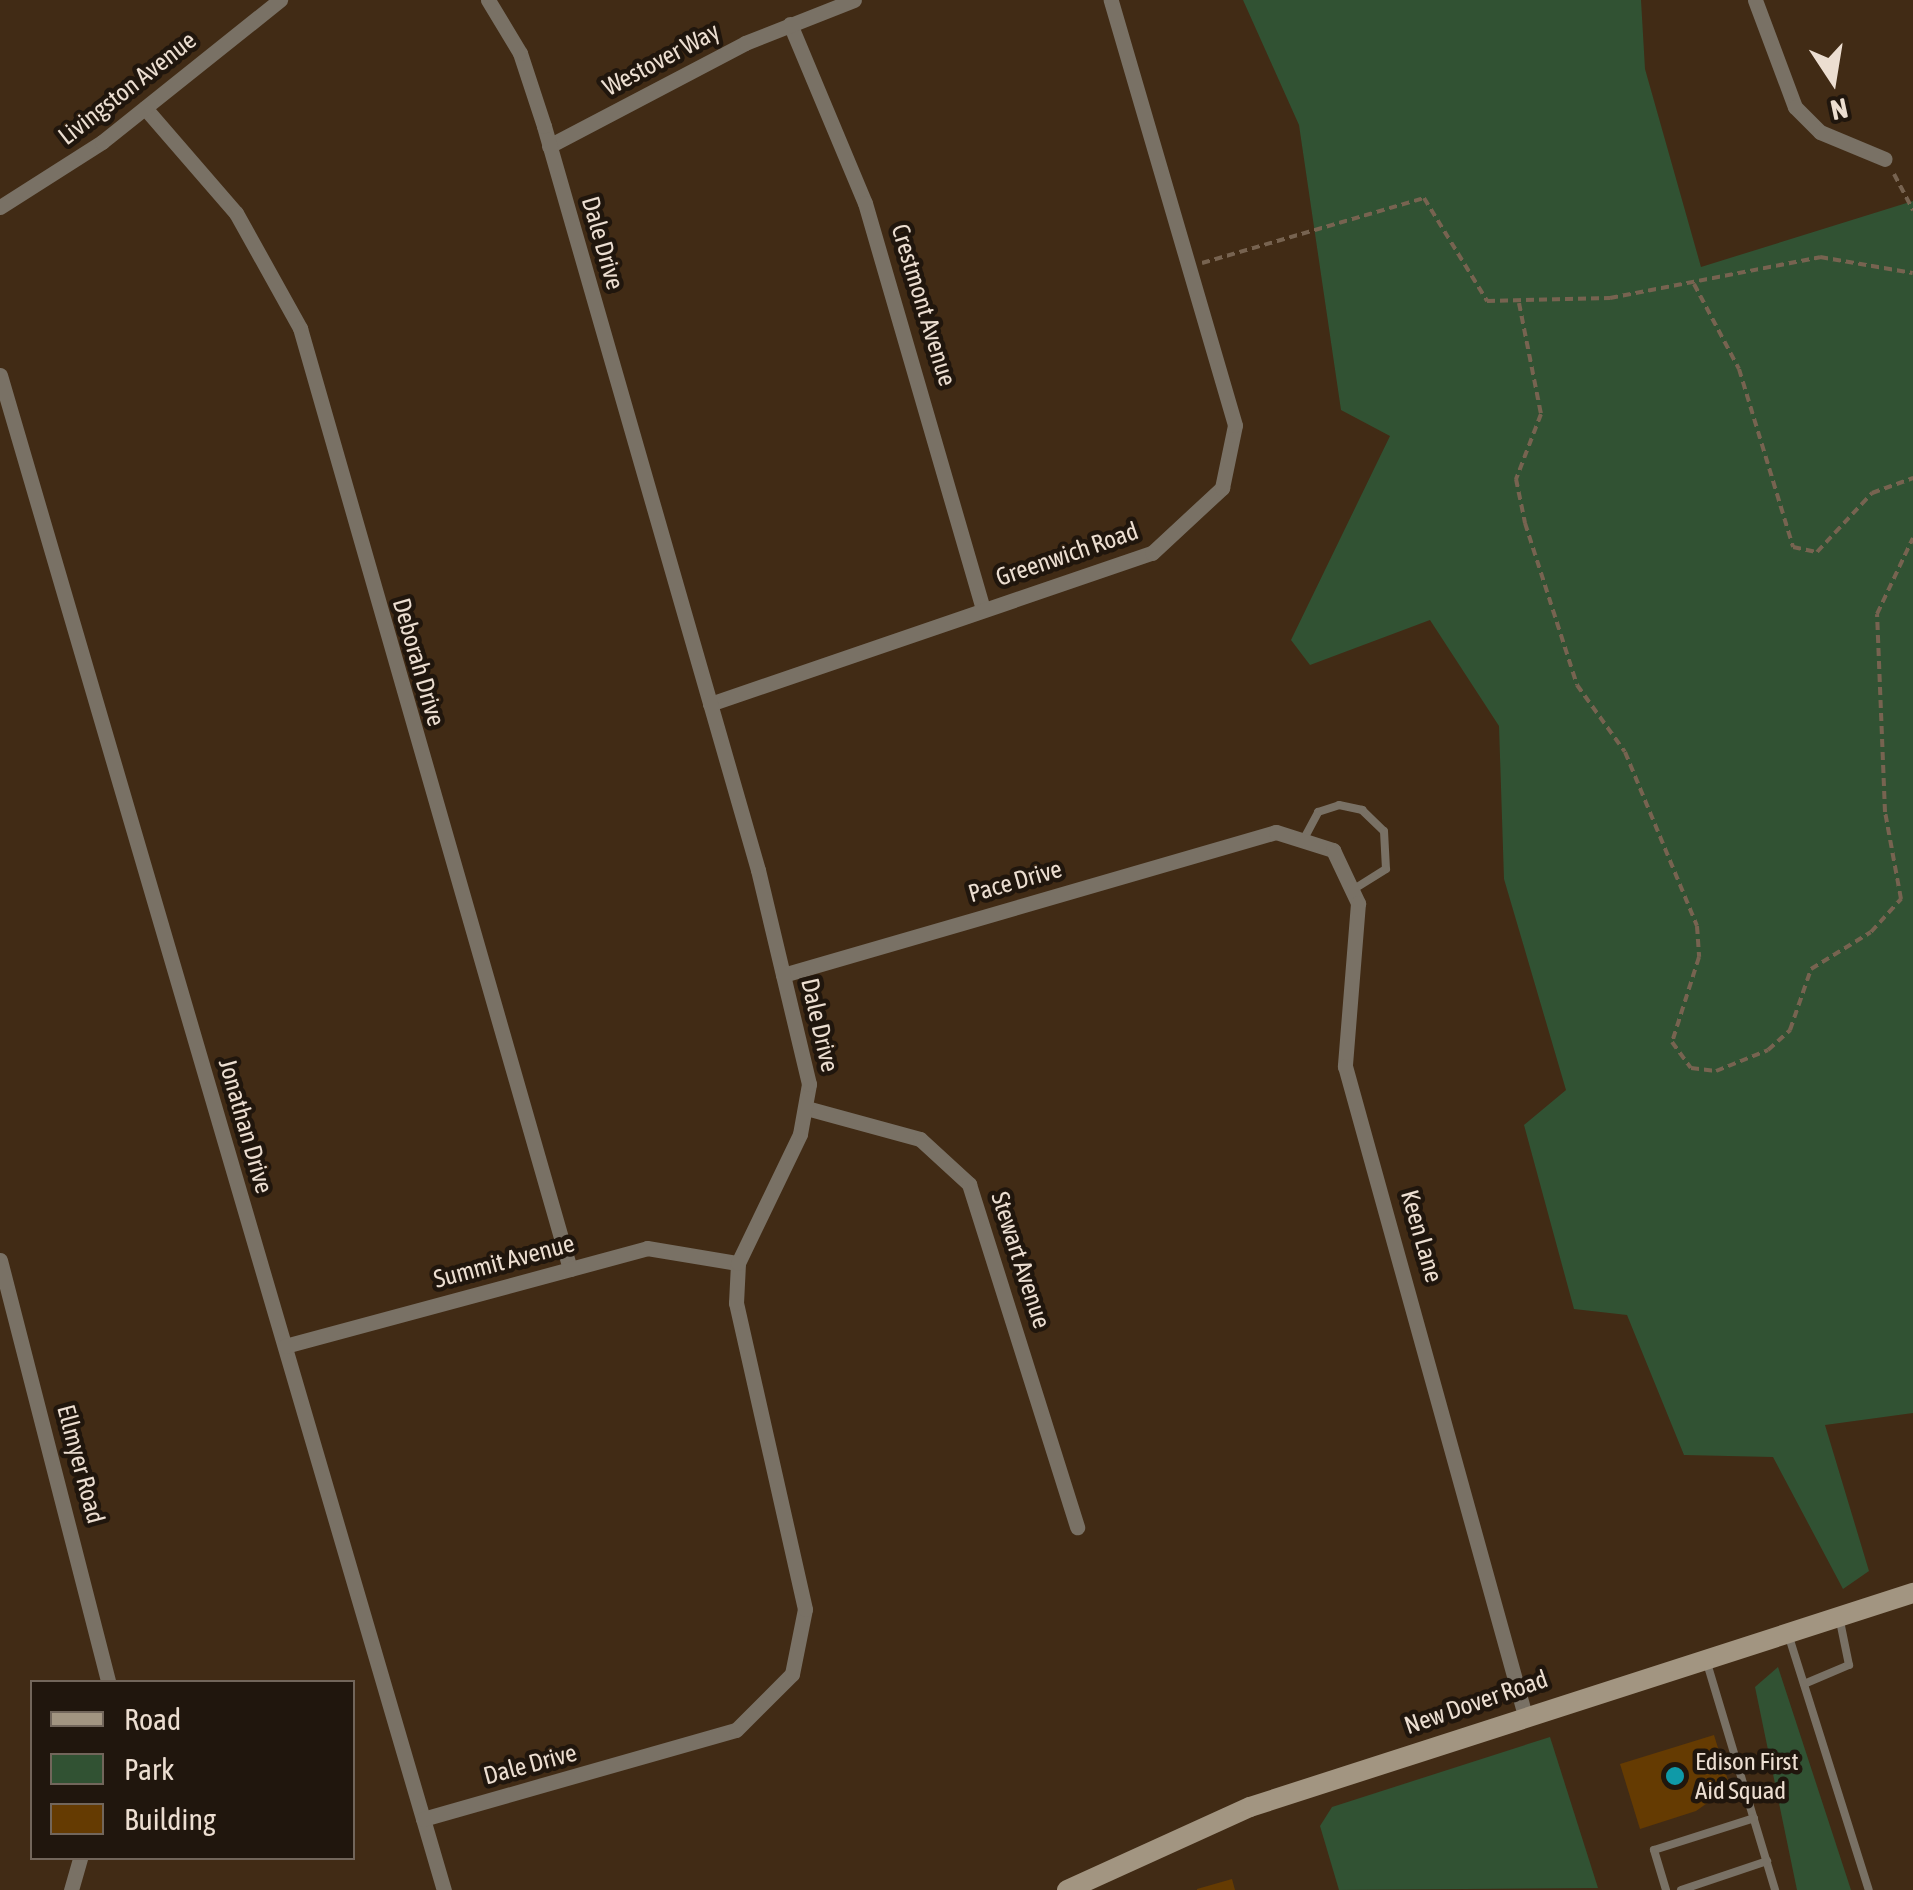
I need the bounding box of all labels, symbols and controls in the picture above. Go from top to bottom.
street label: Westover Way [598,16,724,102]
street label: Livingston Avenue [52,25,202,151]
north arrow [1783,30,1883,130]
text: N [1828,92,1851,127]
street label: Dale Drive [575,193,631,293]
street label: Crestmont Avenue [885,220,963,390]
street label: Greenwich Road [992,516,1142,592]
street label: Deborah Drive [386,595,452,729]
street label: Pace Drive [965,853,1065,909]
street label: Dale Drive [795,975,845,1075]
street label: Jonathan Drive [212,1055,280,1197]
street label: Keen Lane [1395,1186,1449,1286]
street label: Stewart Avenue [985,1188,1057,1332]
street label: Summit Avenue [430,1228,578,1294]
street label: Ellmyer Road [51,1401,111,1527]
street label: New Dover Road [1400,1663,1552,1741]
legend [30,1680,355,1860]
text: Road [124,1702,181,1736]
street label: Dale Drive [480,1737,580,1791]
place label: Edison First Aid Squad [1695,1747,1799,1806]
text: Park [124,1752,174,1786]
marker: Edison First Aid Squad [1664,1765,1686,1787]
text: Building [124,1802,216,1836]

